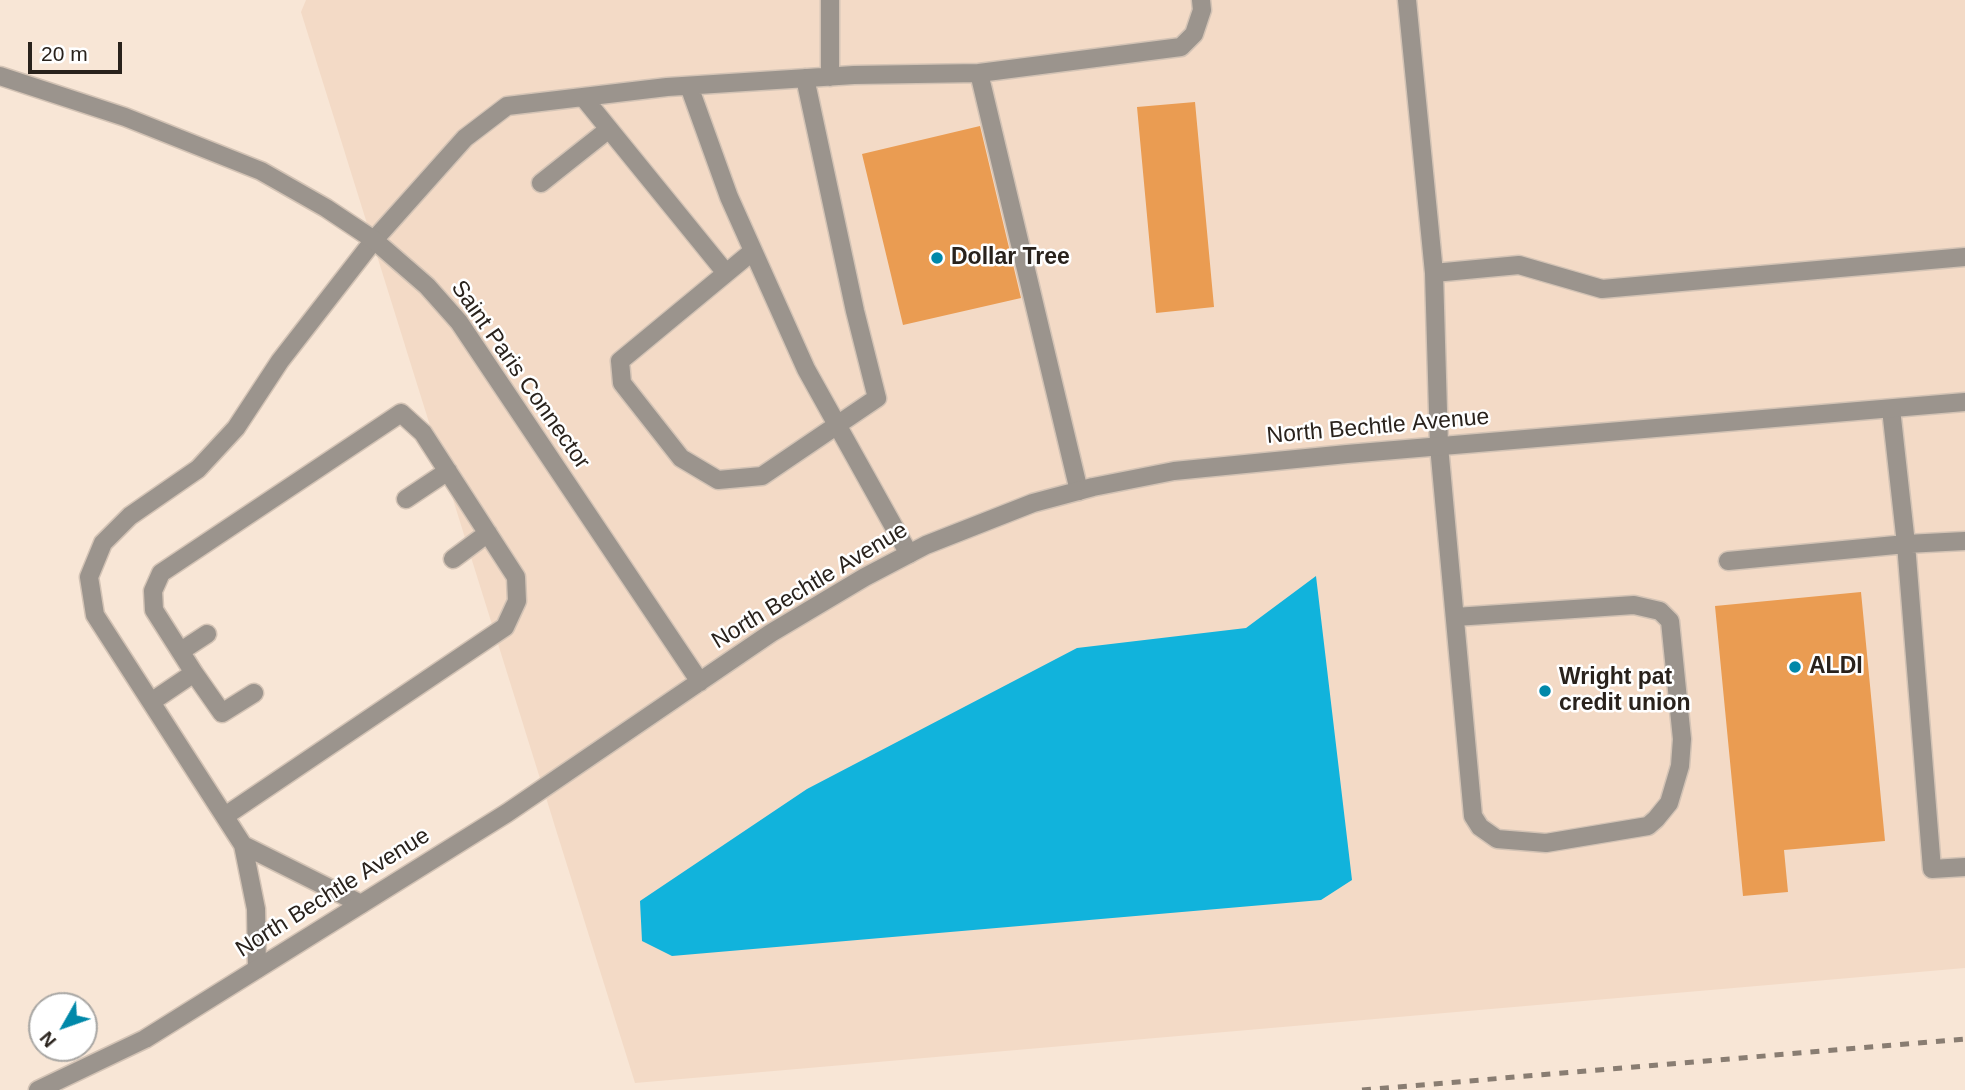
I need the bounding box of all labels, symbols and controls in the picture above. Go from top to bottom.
scale bar [32,28,126,72]
text: 20 m [41,42,88,65]
place label: Dollar Tree [951,244,1070,272]
marker: Dollar Tree [929,250,945,266]
street label: Saint Paris Connector [445,275,595,475]
street label: North Bechtle Avenue [1266,404,1490,450]
street label: North Bechtle Avenue [707,517,913,655]
place label: ALDI [1809,653,1863,681]
marker: ALDI [1787,659,1803,675]
place label: Wright pat credit union [1559,664,1691,718]
marker: Wright pat credit union [1537,683,1553,699]
street label: North Bechtle Avenue [231,822,435,964]
north arrow [28,992,98,1062]
text: N [36,1028,61,1052]

